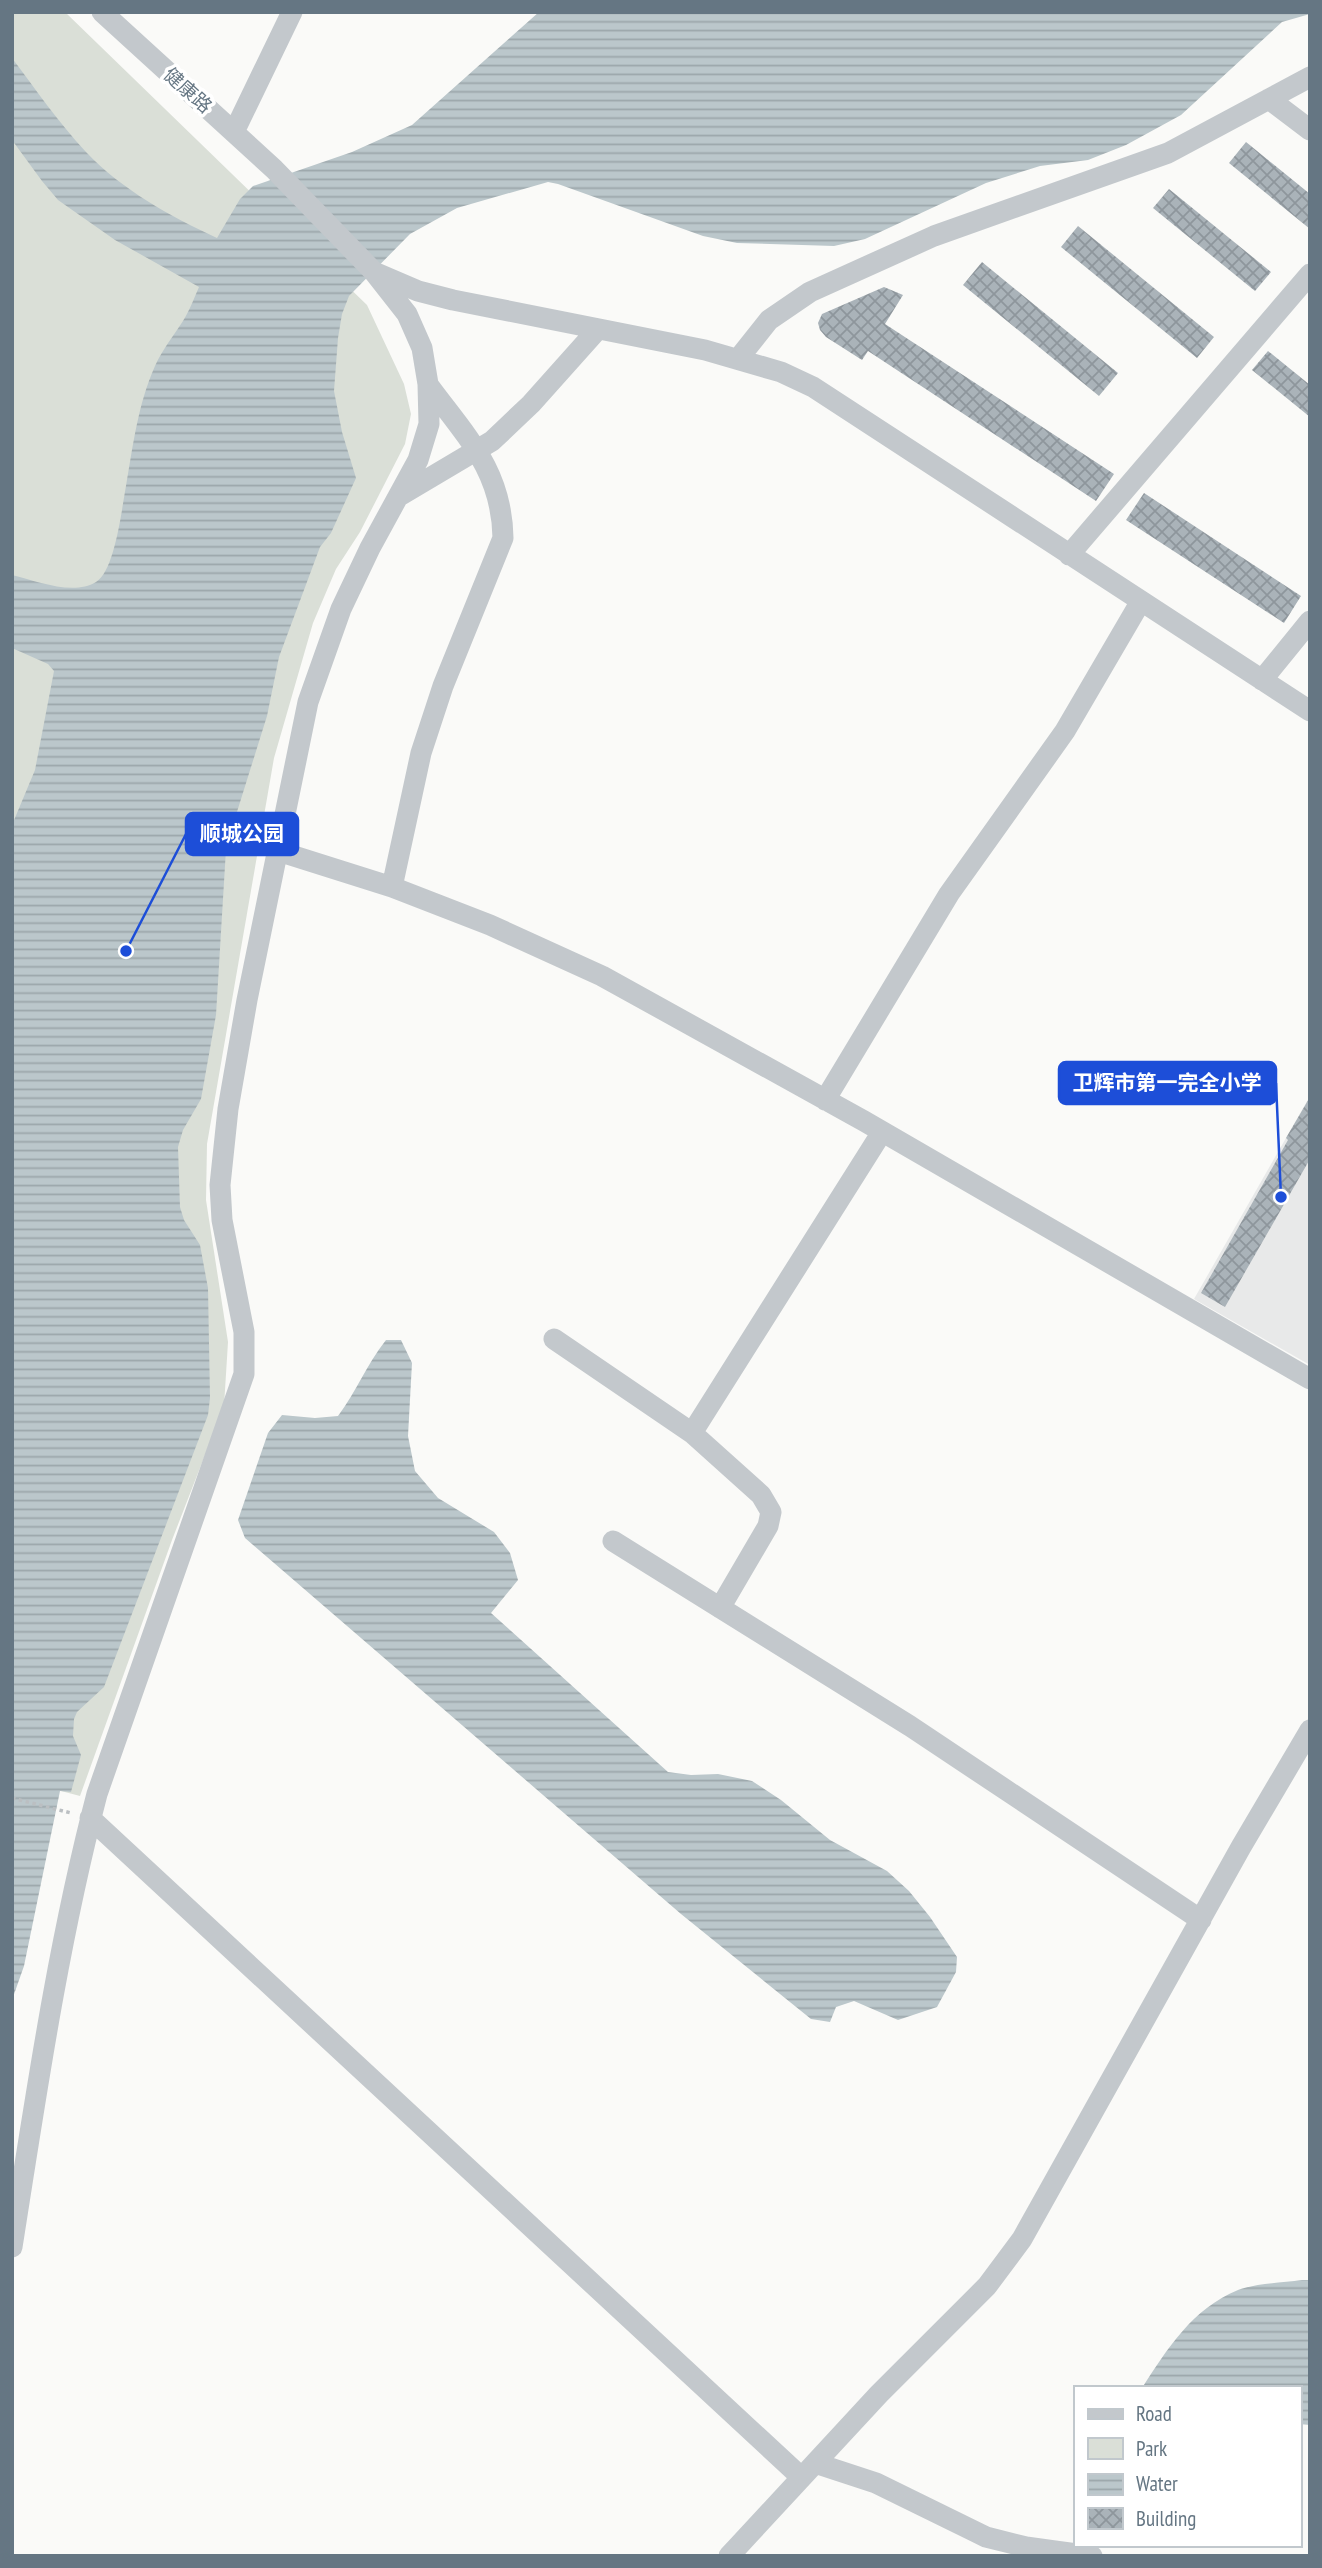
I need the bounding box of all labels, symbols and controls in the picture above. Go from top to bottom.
street label: 健康路 [159,62,217,118]
callout: 顺城公园 [186,813,298,855]
text: 顺城公园 [200,820,284,847]
callout: 卫辉市第一完全小学 [1059,1062,1276,1104]
text: 卫辉市第一完全小学 [1073,1069,1262,1096]
legend [1074,2386,1301,2547]
text: Road [1136,2400,1172,2427]
text: Park [1136,2435,1167,2462]
text: Water [1136,2470,1178,2497]
text: Building [1136,2505,1196,2532]

